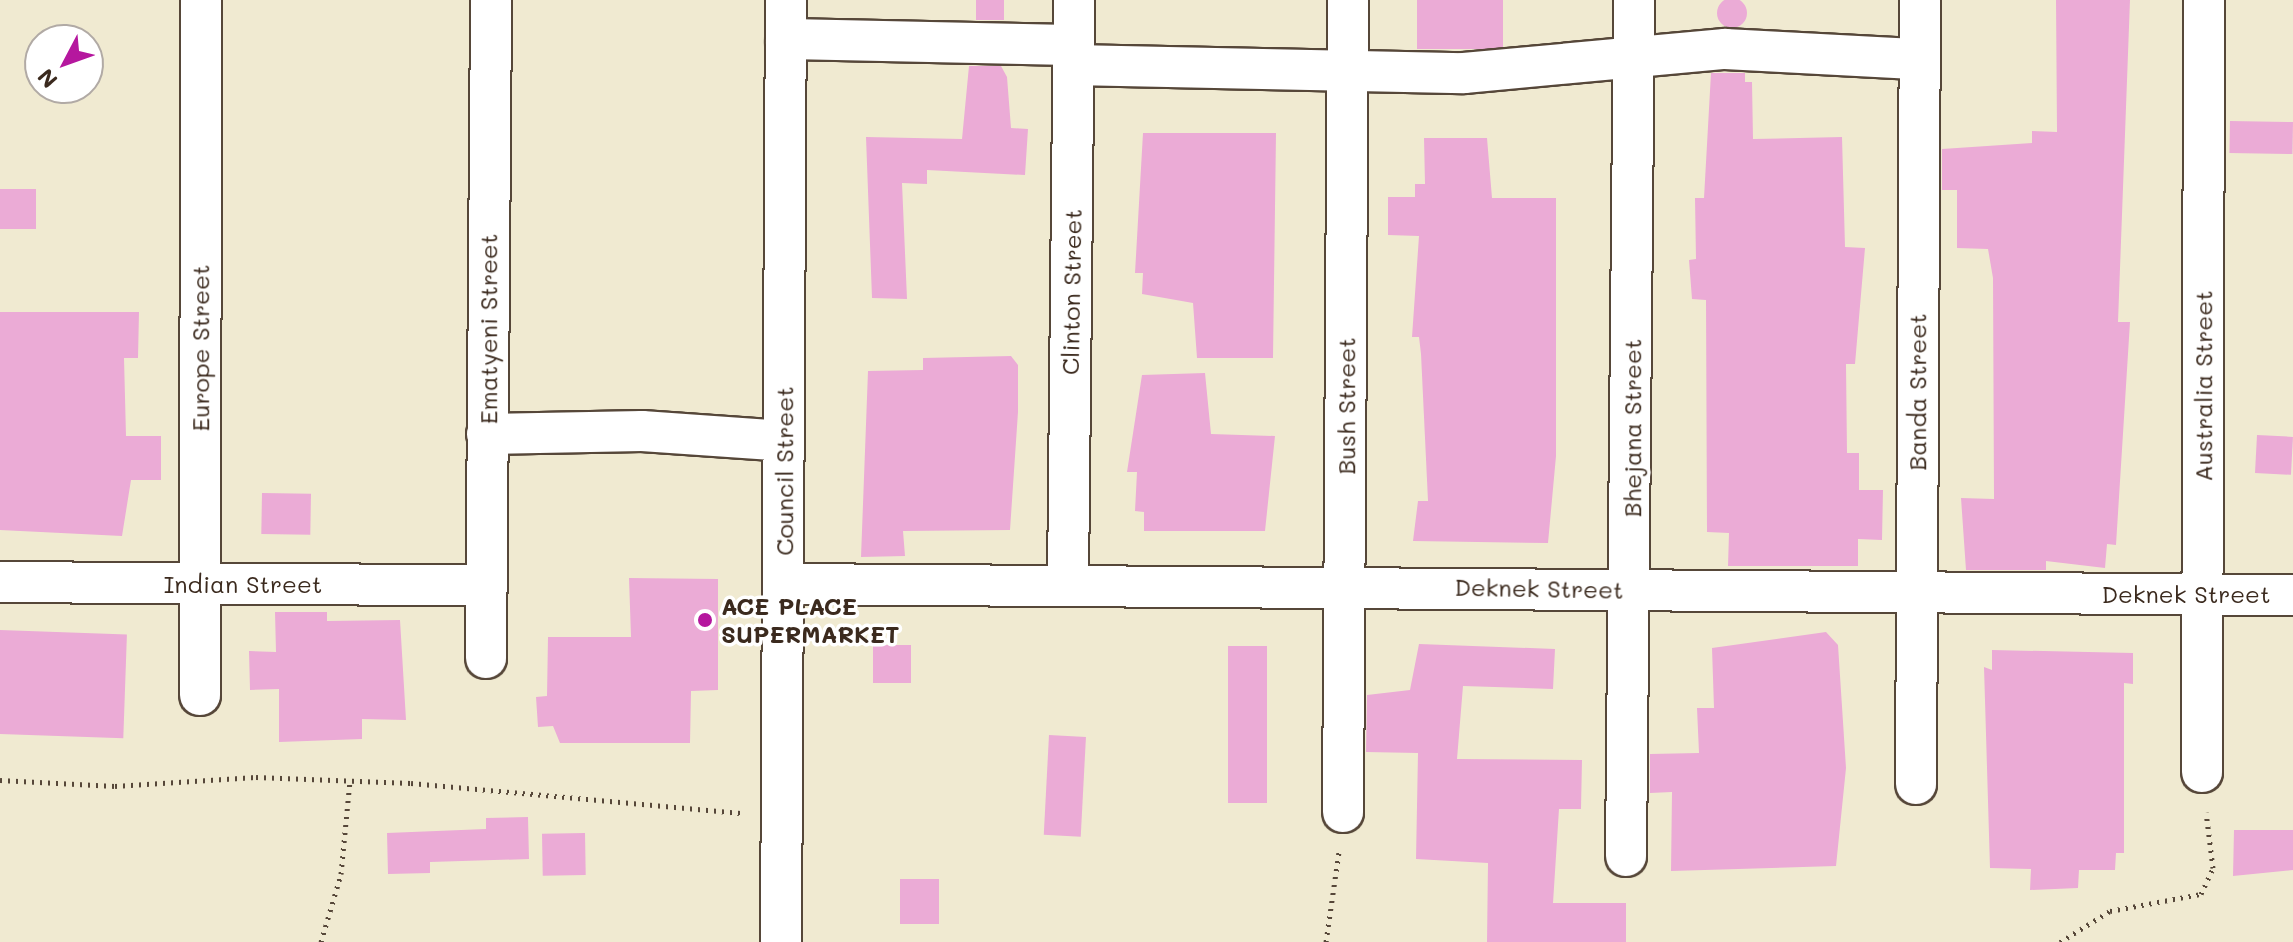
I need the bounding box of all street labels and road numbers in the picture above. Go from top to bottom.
street label: Clinton Street [1055,209,1087,375]
street label: Ematyeni Street [474,234,502,424]
street label: Europe Street [186,265,214,431]
street label: Australia Street [2189,290,2217,482]
street label: Banda Street [1903,313,1931,471]
street label: Bush Street [1332,337,1360,475]
street label: Bhejana Street [1618,339,1646,517]
street label: Council Street [770,386,798,556]
street label: Indian Street [164,570,322,598]
street label: Deknek Street [1454,572,1624,604]
street label: Deknek Street [2101,580,2271,608]

